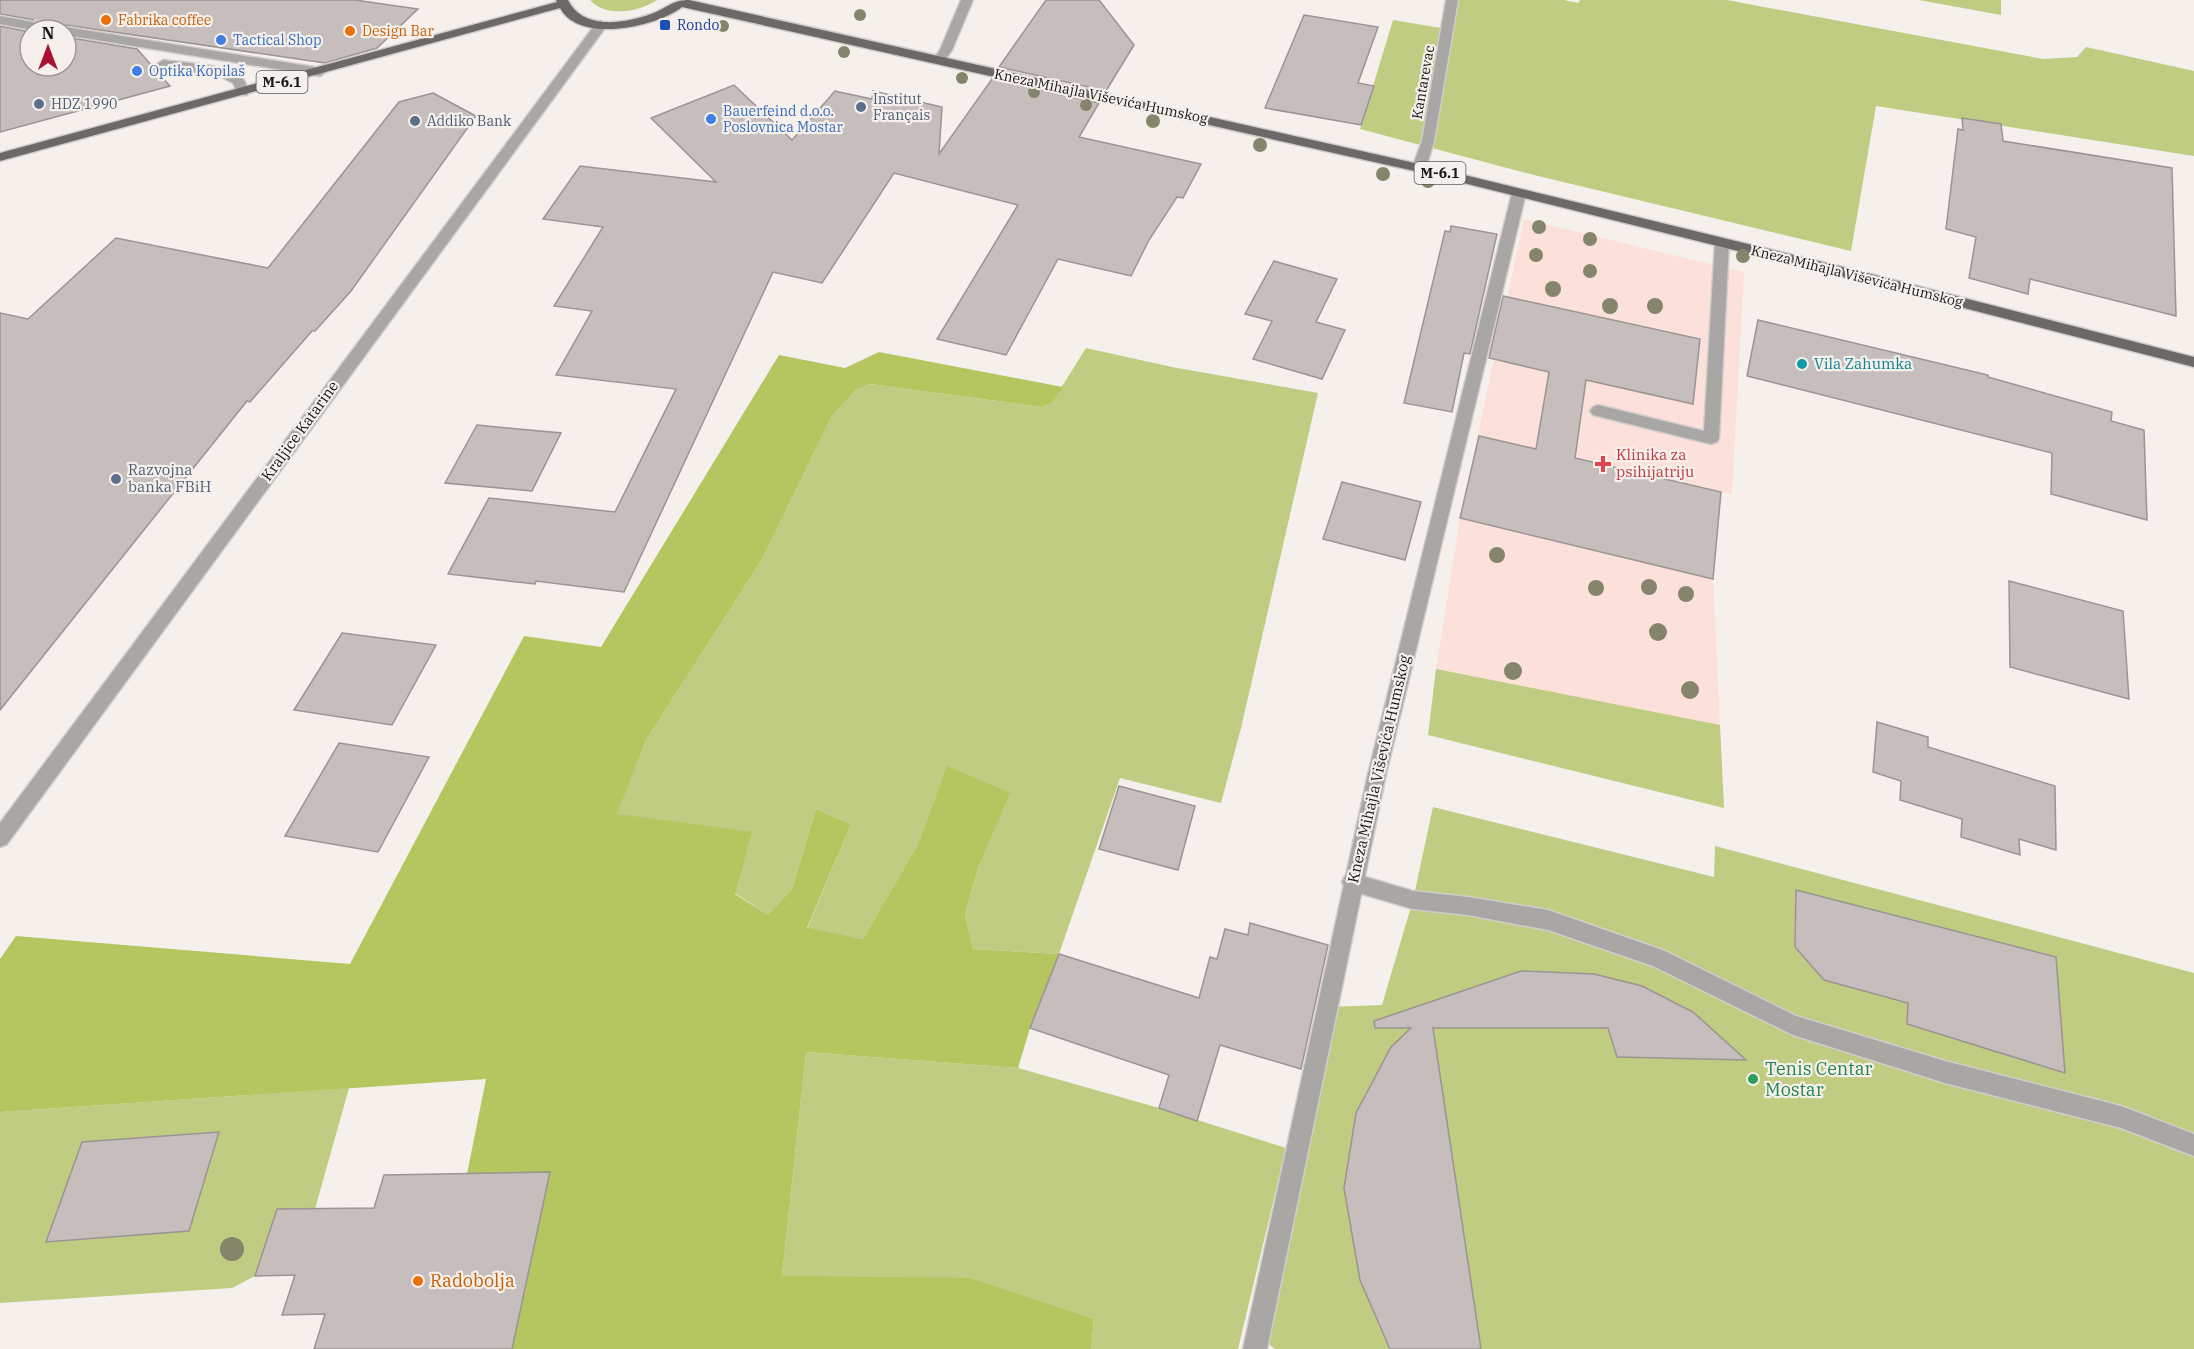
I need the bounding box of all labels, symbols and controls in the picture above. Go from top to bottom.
place label: Fabrika coffee [118,11,211,29]
marker: Fabrika coffee [99,13,113,27]
place label: Rondo [677,16,720,34]
north arrow [18,18,78,78]
marker: Rondo [658,18,672,32]
place label: Design Bar [362,22,434,40]
text: N [42,23,54,43]
marker: Design Bar [343,24,357,38]
place label: Tactical Shop [233,31,322,49]
marker: Tactical Shop [214,33,228,47]
street label: Kantarevac [1408,44,1438,120]
place label: Optika Kopilaš [149,62,245,80]
marker: Optika Kopilaš [130,64,144,78]
street label: Kneza Mihajla Viševića Humskog [993,65,1210,127]
road number: M-6.1 [256,71,308,93]
place label: Institut Français [873,90,930,124]
place label: HDZ 1990 [51,95,117,113]
marker: HDZ 1990 [32,97,46,111]
marker: Institut Français [854,100,868,114]
place label: Bauerfeind d.o.o. Poslovnica Mostar [723,102,843,136]
place label: Addiko Bank [427,112,512,130]
marker: Bauerfeind d.o.o. Poslovnica Mostar [704,112,718,126]
marker: Addiko Bank [408,114,422,128]
road number: M-6.1 [1414,162,1466,184]
street label: Kneza Mihajla Viševića Humskog [1749,241,1965,311]
place label: Vila Zahumka [1814,354,1912,373]
marker: Vila Zahumka [1795,357,1809,371]
street label: Kraljice Katarine [257,377,342,484]
place label: Klinika za psihijatriju [1616,445,1694,481]
marker: Klinika za psihijatriju [1594,455,1612,473]
place label: Razvojna banka FBiH [128,460,211,496]
marker: Razvojna banka FBiH [109,472,123,486]
street label: Kneza Mihajla Viševića Humskog [1343,653,1414,885]
place label: Tenis Centar Mostar [1765,1057,1873,1101]
marker: Tenis Centar Mostar [1746,1072,1760,1086]
place label: Radobolja [430,1269,515,1292]
marker: Radobolja [411,1274,425,1288]

